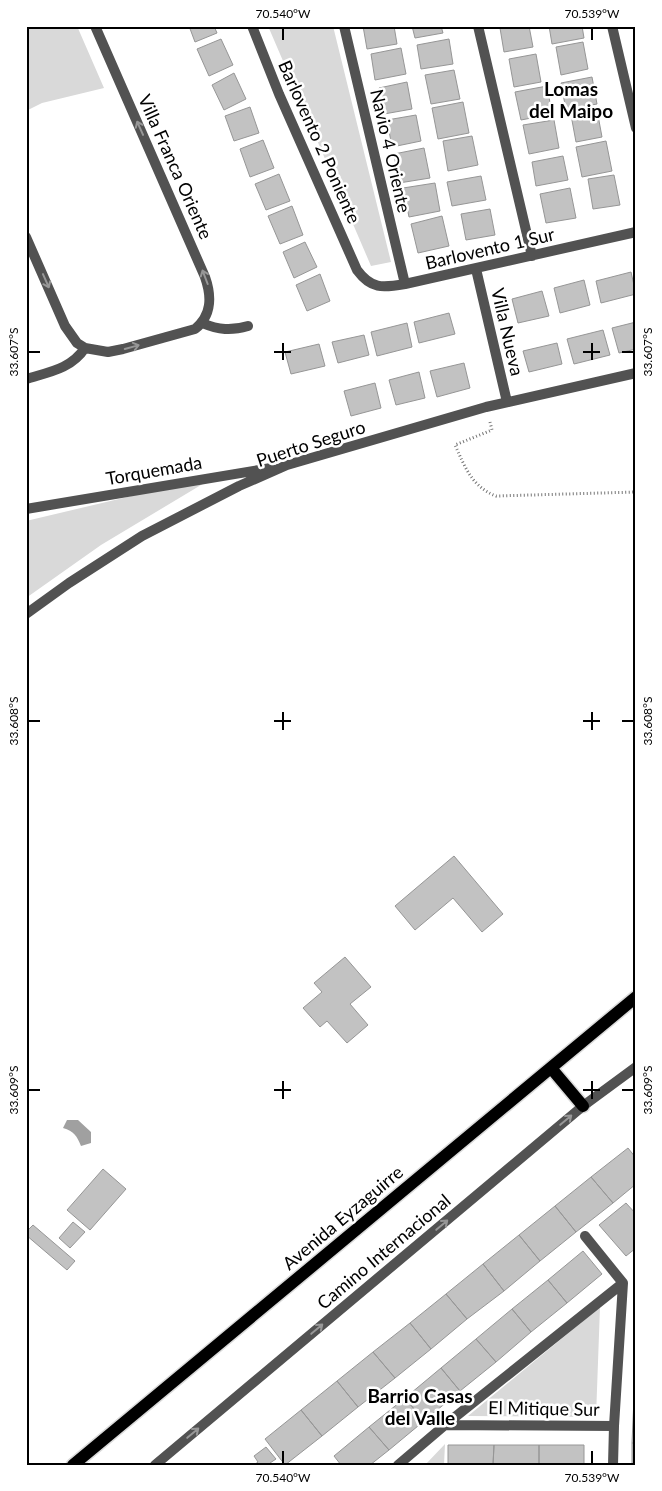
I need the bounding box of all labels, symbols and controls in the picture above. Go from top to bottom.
text: 70.540°W [255,6,311,21]
text: 70.539°W [564,6,620,21]
street label: Barlovento 2 Poniente [274,57,366,227]
district label: Lomas del Maipo [529,77,613,122]
street label: Navio 4 Oriente [366,87,416,215]
street label: Villa Franca Oriente [134,91,218,242]
one-way arrow [134,121,144,136]
street label: Barlovento 1 Sur [423,222,557,274]
one-way arrow [200,270,209,285]
one-way arrow [41,273,51,288]
street label: Villa Nueva [487,286,529,378]
text: 33.607°S [6,327,21,377]
text: 33.607°S [640,327,655,377]
one-way arrow [124,341,140,351]
street label: Puerto Seguro [254,415,368,471]
street label: Torquemada [104,451,204,489]
text: 33.608°S [6,696,21,746]
text: 33.608°S [640,696,655,746]
text: 33.609°S [6,1065,21,1115]
text: 33.609°S [640,1065,655,1115]
one-way arrow [560,1115,573,1126]
street label: Avenida Eyzaguirre [278,1160,407,1274]
street label: Camino Internacional [312,1189,455,1314]
one-way arrow [435,1219,448,1230]
one-way arrow [311,1323,324,1335]
district label: Barrio Casas del Valle [367,1384,473,1429]
street label: El Mitique Sur [488,1396,600,1420]
one-way arrow [186,1428,199,1439]
text: 70.540°W [255,1470,311,1485]
text: 70.539°W [564,1470,620,1485]

